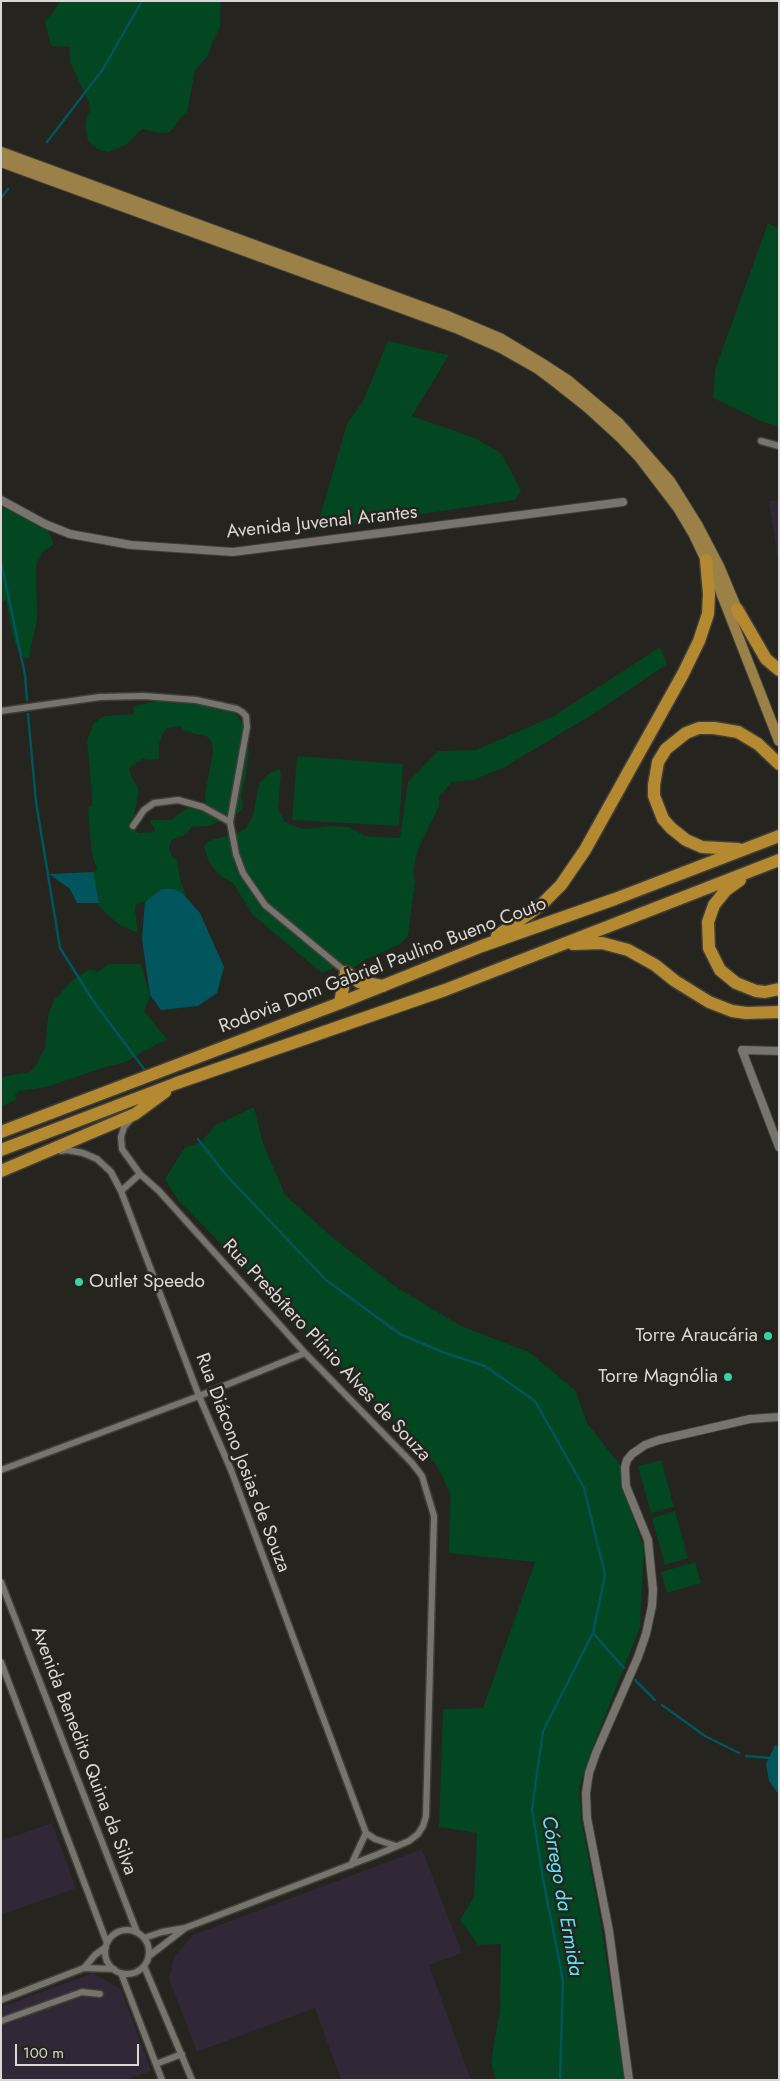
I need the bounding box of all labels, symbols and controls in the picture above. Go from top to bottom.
street label: Avenida Juvenal Arantes [225,502,419,544]
street label: Rodovia Dom Gabriel Paulino Bueno Couto [216,893,550,1039]
street label: Rua Presbítero Plínio Alves de Souza [217,1235,435,1467]
place label: Outlet Speedo [89,1271,205,1293]
marker: Outlet Speedo [73,1276,85,1288]
place label: Torre Araucária [635,1325,758,1347]
marker: Torre Araucária [762,1330,774,1342]
street label: Rua Diácono Josias de Souza [190,1350,294,1576]
place label: Torre Magnólia [598,1366,718,1388]
marker: Torre Magnólia [722,1371,734,1383]
street label: Avenida Benedito Quina da Silva [25,1624,141,1878]
water label: Córrego da Ermida [535,1814,587,1978]
scale bar [18,2034,141,2066]
text: 100 m [23,2042,64,2064]

